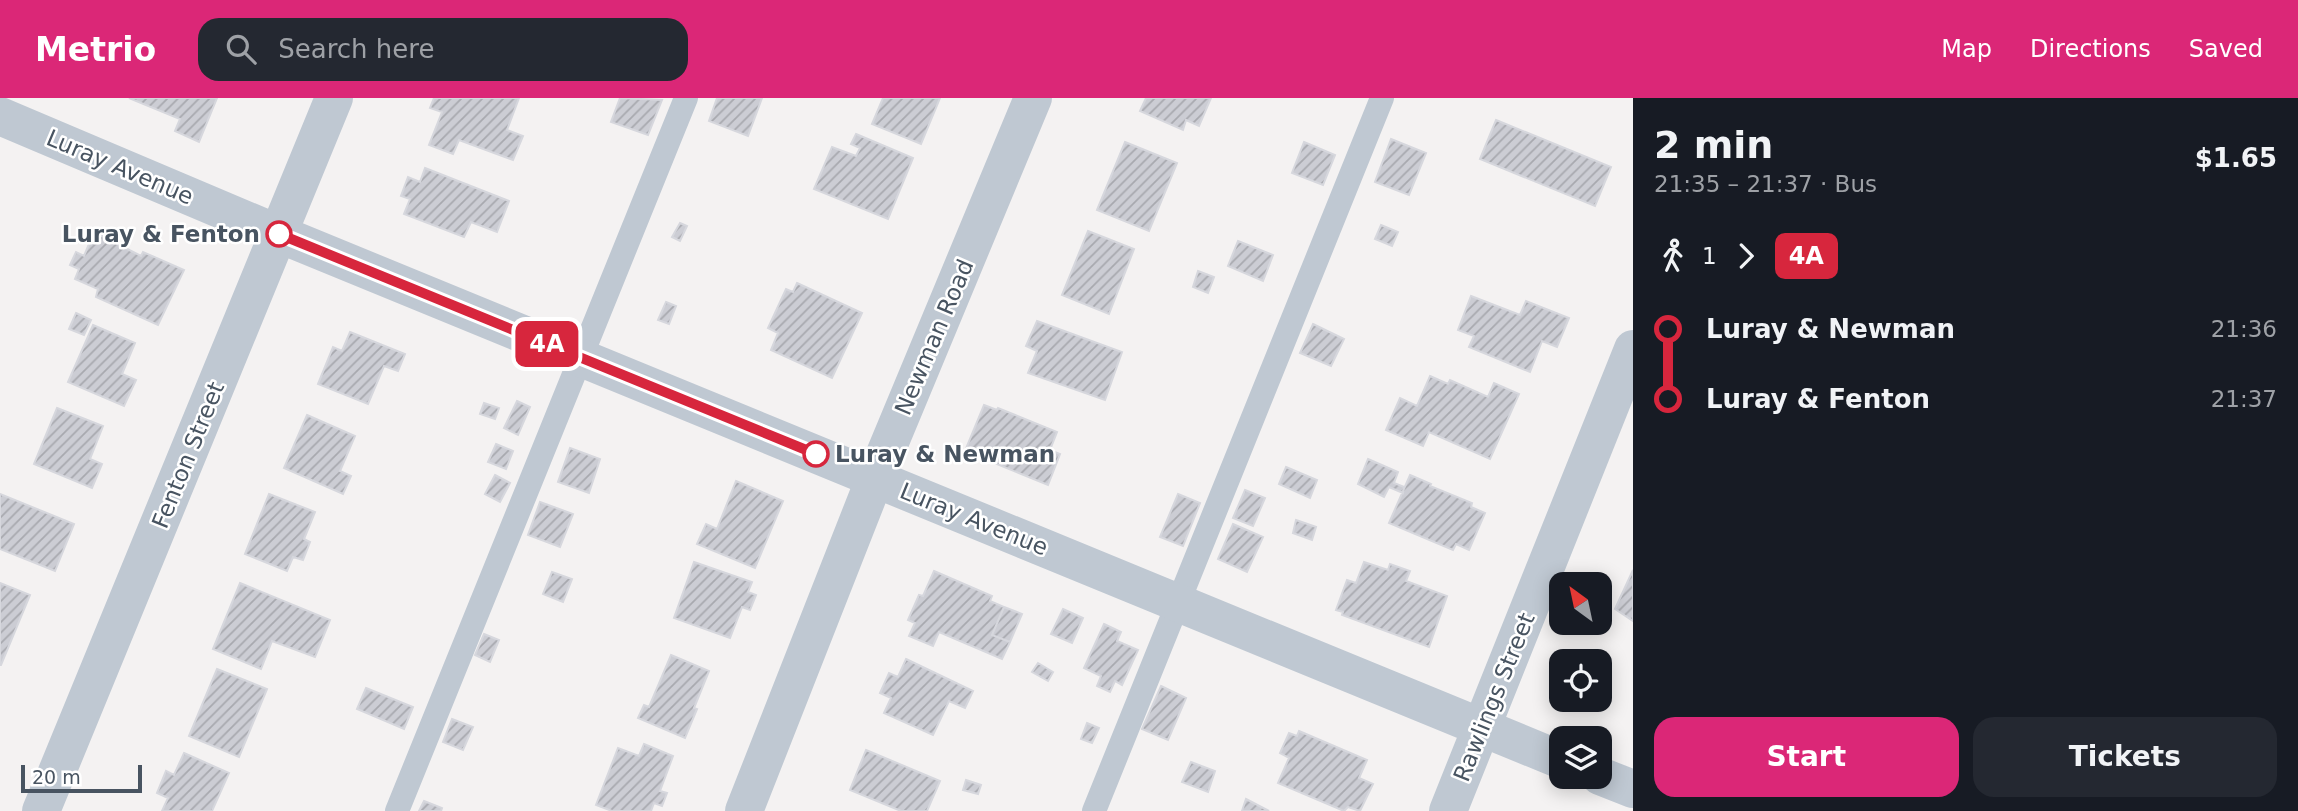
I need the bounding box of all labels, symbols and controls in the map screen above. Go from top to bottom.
search box [198,18,688,81]
text: Metrio [35,30,156,69]
icon: search [222,30,260,68]
text: Search here [278,34,434,64]
text: Map [1941,35,1992,63]
text: Directions [2030,35,2151,63]
text: Saved [2189,35,2263,63]
text: 2 min [1654,123,1773,167]
street label: Luray Avenue [43,124,197,210]
text: $1.65 [2195,143,2277,173]
text: 21:35 – 21:37 · Bus [1654,171,1877,197]
place label: Luray & Fenton [62,221,260,247]
marker: Luray & Fenton [266,221,292,247]
icon: walk [1654,237,1692,275]
icon: forward [1727,237,1765,275]
text: 4A [1789,242,1824,270]
text: 1 [1702,243,1717,269]
street label: Newman Road [890,255,978,419]
text: Luray & Newman [1706,314,1955,344]
text: 21:36 [2211,316,2277,342]
line badge: 4A [516,321,578,367]
text: 4A [529,330,565,358]
street label: Fenton Street [147,378,229,532]
text: Luray & Fenton [1706,384,1930,414]
text: 21:37 [2211,386,2277,412]
marker: Luray & Newman [803,441,829,467]
place label: Luray & Newman [835,441,1055,467]
street label: Luray Avenue [896,478,1052,560]
north arrow [1549,572,1612,635]
map controls [1549,572,1612,789]
street label: Rawlings Street [1448,609,1540,785]
button: locate [1549,649,1612,712]
button: Start [1654,717,1959,797]
button: Tickets [1973,717,2277,797]
button: layers [1549,726,1612,789]
scale bar [21,762,142,794]
text: 20 m [32,766,81,788]

